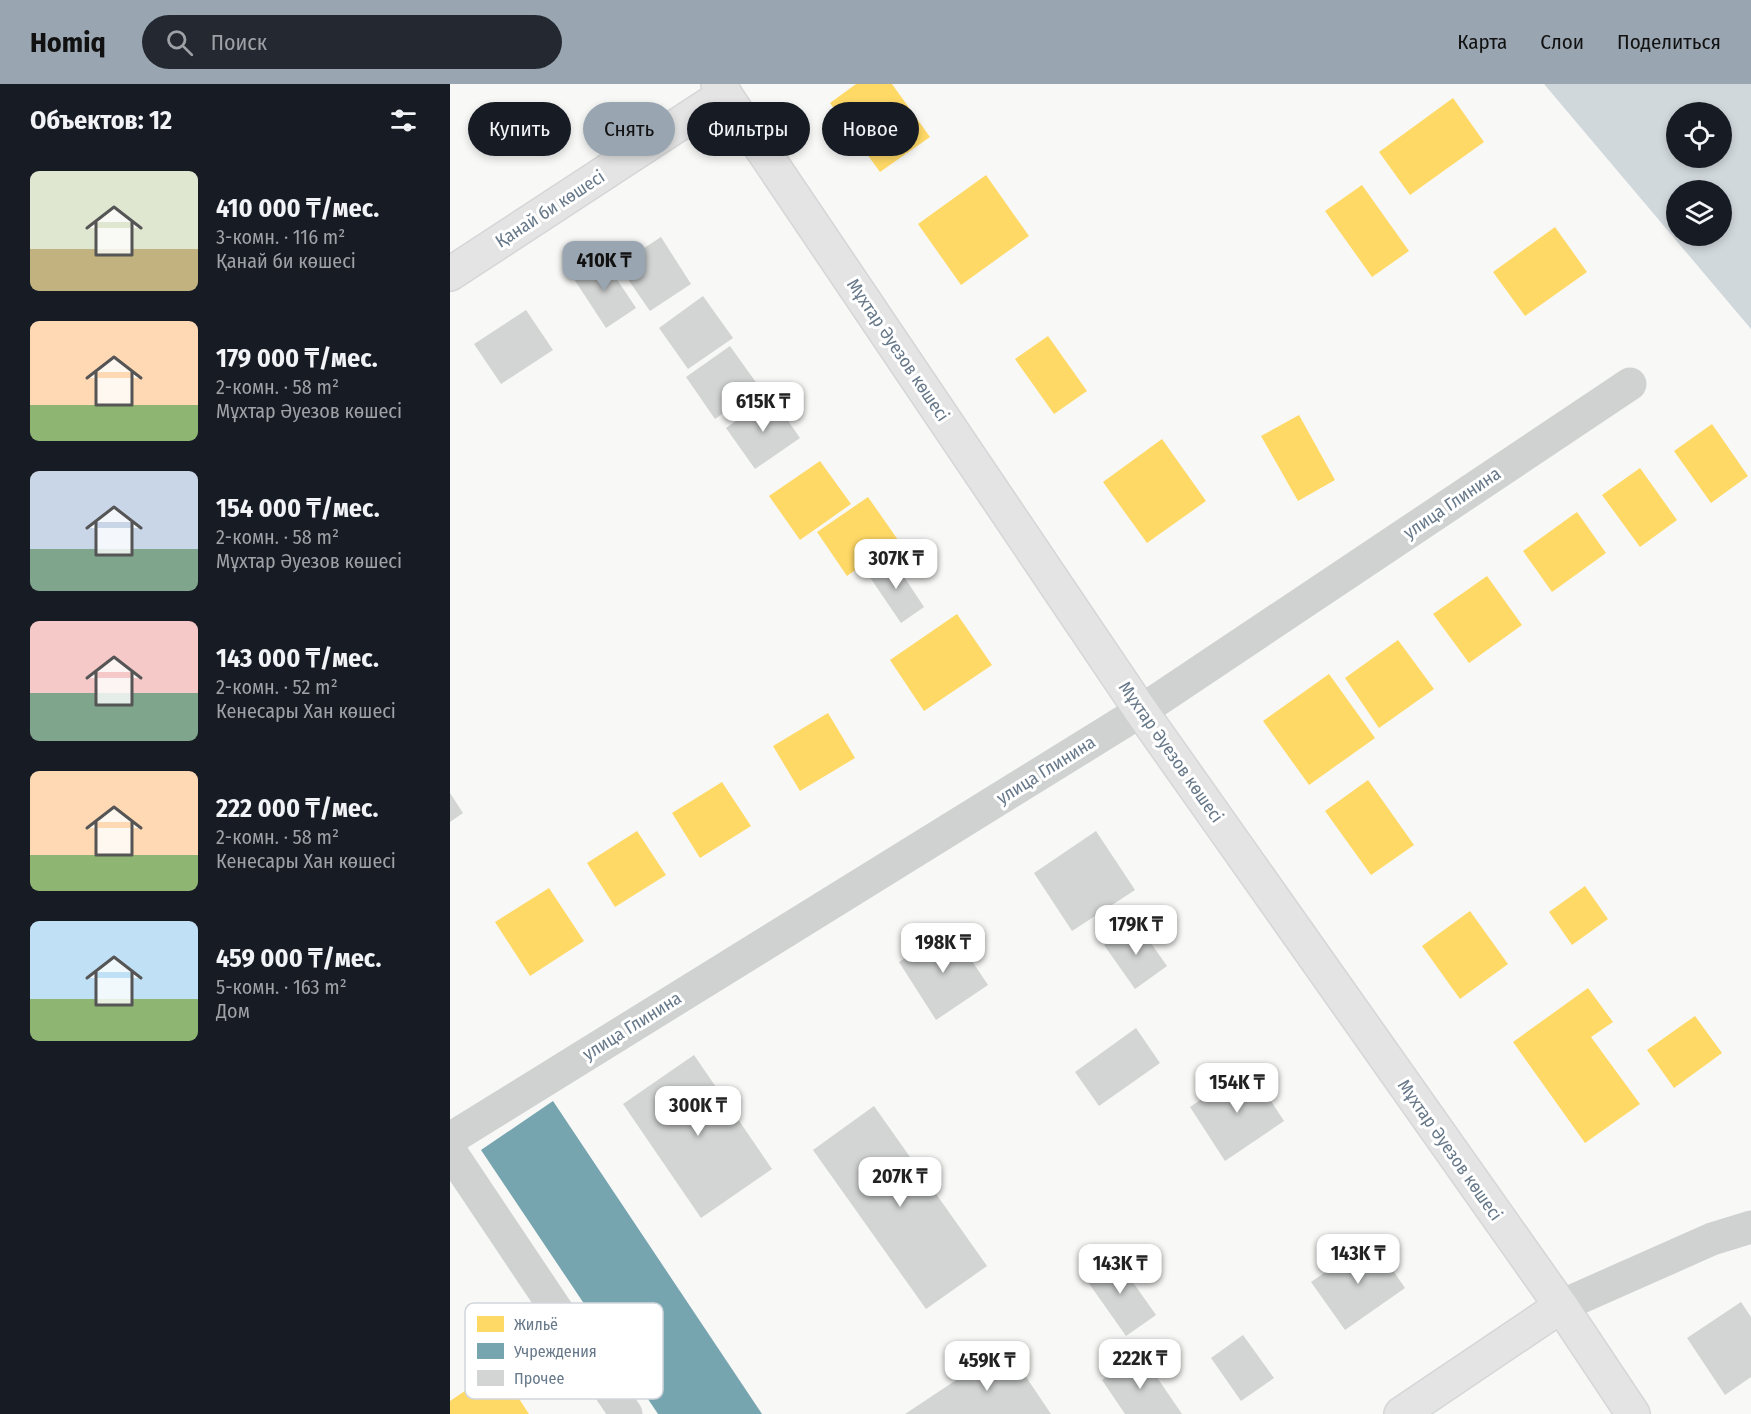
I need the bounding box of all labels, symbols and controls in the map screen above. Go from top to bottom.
search box [142,15,562,69]
text: Homiq [30,26,106,59]
icon: search [163,26,196,59]
text: Поиск [211,29,267,56]
text: Карта [1457,29,1507,55]
text: Слои [1540,29,1584,55]
text: Поделиться [1617,29,1721,55]
chip: Купить [468,102,571,156]
chip: Снять [583,102,675,156]
chip: Фильтры [687,102,810,156]
chip: Новое [822,102,919,156]
map controls [1666,102,1732,246]
button: locate [1666,102,1732,168]
icon: filters [387,104,420,137]
text: Объектов: 12 [30,105,172,136]
street label: Қанай би көшесі [491,166,609,252]
button: layers [1666,180,1732,246]
text: 410 000 ₸/мес. [216,193,379,224]
icon: home [78,195,150,267]
text: 3-комн. · 116 m² [216,225,345,249]
pin: 410K ₸ [555,241,653,292]
text: 410K ₸ [576,248,632,272]
text: Қанай би көшесі [216,249,356,273]
street label: Мұхтар Әуезов көшесі [842,274,954,426]
text: 179 000 ₸/мес. [216,343,378,374]
icon: home [78,345,150,417]
text: 2-комн. · 58 m² [216,375,339,399]
pin: 615K ₸ [714,382,812,433]
text: 615K ₸ [736,389,790,413]
text: Мұхтар Әуезов көшесі [216,399,402,423]
street label: улица Глинина [1399,462,1505,544]
text: 154 000 ₸/мес. [216,493,380,524]
icon: home [78,495,150,567]
text: 2-комн. · 58 m² [216,525,339,549]
pin: 307K ₸ [847,539,945,590]
text: 307K ₸ [868,546,924,570]
text: Мұхтар Әуезов көшесі [216,549,402,573]
text: 143 000 ₸/мес. [216,643,379,674]
icon: home [78,645,150,717]
text: 2-комн. · 52 m² [216,675,338,699]
street label: Мұхтар Әуезов көшесі [1114,677,1228,827]
text: Кенесары Хан көшесі [216,699,396,723]
street label: улица Глинина [993,731,1100,809]
text: 222 000 ₸/мес. [216,793,379,824]
icon: home [78,795,150,867]
text: 2-комн. · 58 m² [216,825,339,849]
text: Кенесары Хан көшесі [216,849,396,873]
pin: 179K ₸ [1087,905,1185,956]
text: 179K ₸ [1109,912,1163,936]
pin: 198K ₸ [894,923,992,974]
text: 198K ₸ [915,930,971,954]
text: 459 000 ₸/мес. [216,943,381,974]
icon: home [78,945,150,1017]
text: 5-комн. · 163 m² [216,975,347,999]
street label: улица Глинина [579,987,686,1065]
text: Дом [216,999,250,1023]
pin: 154K ₸ [1188,1063,1286,1114]
text: 154K ₸ [1209,1070,1265,1094]
street label: Мұхтар Әуезов көшесі [1393,1075,1507,1225]
pin: 300K ₸ [649,1086,747,1137]
text: 300K ₸ [669,1093,727,1117]
pin: 207K ₸ [851,1157,949,1208]
text: 207K ₸ [872,1164,928,1188]
pin: 143K ₸ [1309,1234,1407,1285]
text: 143K ₸ [1331,1241,1385,1265]
pin: 143K ₸ [1071,1244,1169,1295]
text: 143K ₸ [1093,1251,1147,1275]
legend [465,1303,663,1399]
text: Жильё [514,1315,558,1334]
pin: 222K ₸ [1091,1339,1189,1390]
pin: 459K ₸ [938,1341,1036,1392]
text: Учреждения [513,1342,597,1361]
text: 222K ₸ [1113,1346,1167,1370]
text: 459K ₸ [959,1348,1015,1372]
text: Прочее [514,1369,564,1388]

